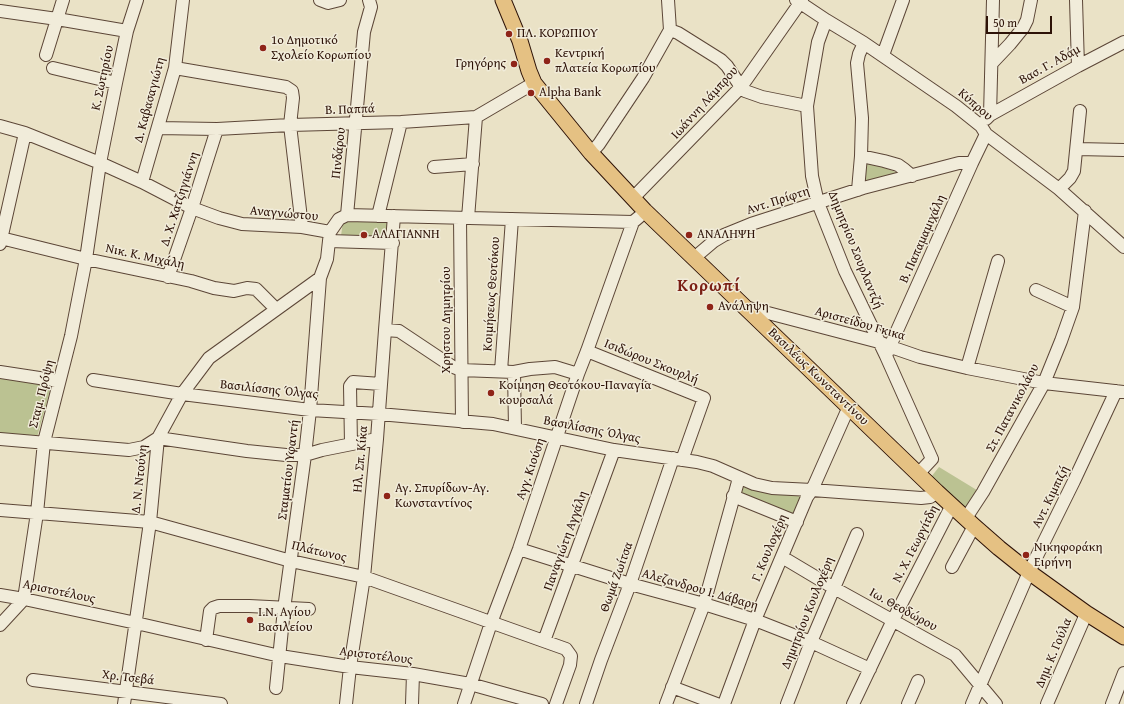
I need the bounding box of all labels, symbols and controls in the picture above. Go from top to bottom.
scale bar [988,8,1054,34]
text: 50 m [993,14,1017,31]
place label: ΠΛ. ΚΟΡΩΠΙΟΥ [517,26,598,42]
marker: ΠΛ. ΚΟΡΩΠΙΟΥ [504,29,514,39]
place label: 1ο Δημοτικό Σχολείο Κορωπίου [271,33,371,64]
street label: Βασ. Γ. Αδάμ [1017,42,1083,88]
marker: 1ο Δημοτικό Σχολείο Κορωπίου [258,43,268,53]
street label: Κ. Σωτηρίου [88,44,118,112]
place label: Κεντρική πλατεία Κορωπίου [555,46,656,77]
street label: Δ. Καβασαγιώτη [131,56,169,144]
place label: Γρηγόρης [455,56,506,72]
marker: Κεντρική πλατεία Κορωπίου [542,56,552,66]
marker: Γρηγόρης [509,59,519,69]
street label: Ιωάννη Λάμπρου [668,63,742,143]
place label: Alpha Bank [539,85,601,101]
street label: Κύπρου [954,86,996,124]
marker: Alpha Bank [526,88,536,98]
street label: Β. Παππά [325,101,375,119]
street label: Πινδάρου [329,127,349,179]
street label: Δ. Χ. Χατζηγιάννη [157,150,203,248]
street label: Αντ. Πρίφτη [744,183,812,219]
street label: Δημητρίου Σουρλαντζή [824,189,886,311]
street label: Β. Παπαμαμιχάλη [897,192,949,286]
street label: Αναγνώστου [249,203,319,225]
place label: ΑΛΑΓΙΑΝΝΗ [372,227,440,243]
place label: ΑΝΑΛΗΨΗ [697,227,755,243]
marker: ΑΛΑΓΙΑΝΝΗ [359,230,369,240]
marker: ΑΝΑΛΗΨΗ [684,230,694,240]
street label: Κοιμήσεως Θεοτόκου [480,236,504,352]
street label: Νικ. Κ. Μιχάλη [104,241,186,273]
street label: Χρηστου Δημητρίου [439,266,455,374]
district label: Κορωπί [677,277,741,297]
place label: Ανάληψη [718,299,769,315]
marker: Ανάληψη [705,302,715,312]
street label: Αριστείδου Γκικα [813,304,907,344]
street label: Βασιλέως Κωνσταντίνου [765,325,871,429]
street label: Ισιδώρου Σκουρλή [602,336,700,388]
street label: Σταμ. Πρόψη [26,358,58,430]
street label: Στ. Πατανικολάου [983,361,1043,455]
street label: Βασιλίσσης Όλγας [219,377,319,403]
place label: Κοίμηση Θεοτόκου-Παναγία κουρσαλά [499,378,652,409]
marker: Κοίμηση Θεοτόκου-Παναγία κουρσαλά [486,388,496,398]
street label: Βασιλίσσης Όλγας [542,413,642,447]
street label: Σταματίου Υφαντή [275,419,303,521]
street label: Ηλ. Σπ. Κίκα [350,425,372,493]
street label: Αγγ. Κιούση [513,436,549,502]
street label: Δ. Ν. Ντούνη [129,444,151,514]
street label: Αντ. Κιμπιζή [1029,463,1073,531]
place label: Αγ. Σπυρίδων-Αγ. Κωνσταντίνος [395,481,489,512]
street label: Παναγιώτη Αγγάλη [541,489,591,593]
marker: Αγ. Σπυρίδων-Αγ. Κωνσταντίνος [382,491,392,501]
street label: Ν. Χ. Γεωργίτδη [890,503,942,585]
street label: Γ. Κουλοχέρη [749,512,791,584]
street label: Πλάτωνος [290,538,348,566]
street label: Θωμά Ζωίτσα [597,540,637,614]
place label: Νικηφοράκη Ειρήνη [1034,540,1103,571]
marker: Νικηφοράκη Ειρήνη [1021,550,1031,560]
street label: Δημητρίου Κουλοχέρη [778,555,838,671]
street label: Αλεζανδρου Ι. Δάβαρη [640,566,760,614]
street label: Αριστοτέλους [21,577,97,607]
street label: Ιω. Θεοδώρου [866,585,940,635]
place label: Ι.Ν. Αγίου Βασιλείου [258,605,313,636]
marker: Ι.Ν. Αγίου Βασιλείου [245,615,255,625]
street label: Δημ. Κ. Γούλα [1032,616,1076,690]
street label: Αριστοτέλους [338,644,414,668]
street label: Χρ. Τσεβά [101,667,155,689]

